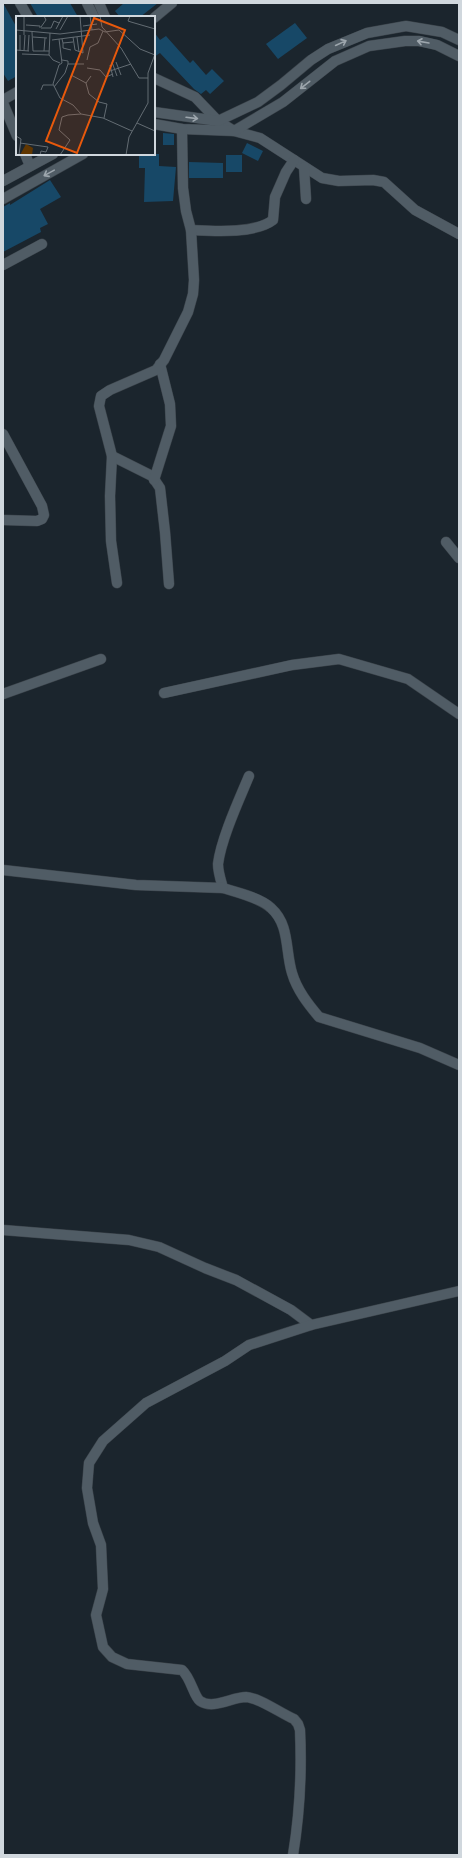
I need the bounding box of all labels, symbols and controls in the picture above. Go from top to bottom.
inset map [16,16,155,155]
one-way arrow [417,38,430,46]
one-way arrow [334,39,346,46]
one-way arrow [299,81,310,89]
one-way arrow [186,115,199,122]
one-way arrow [43,170,55,178]

